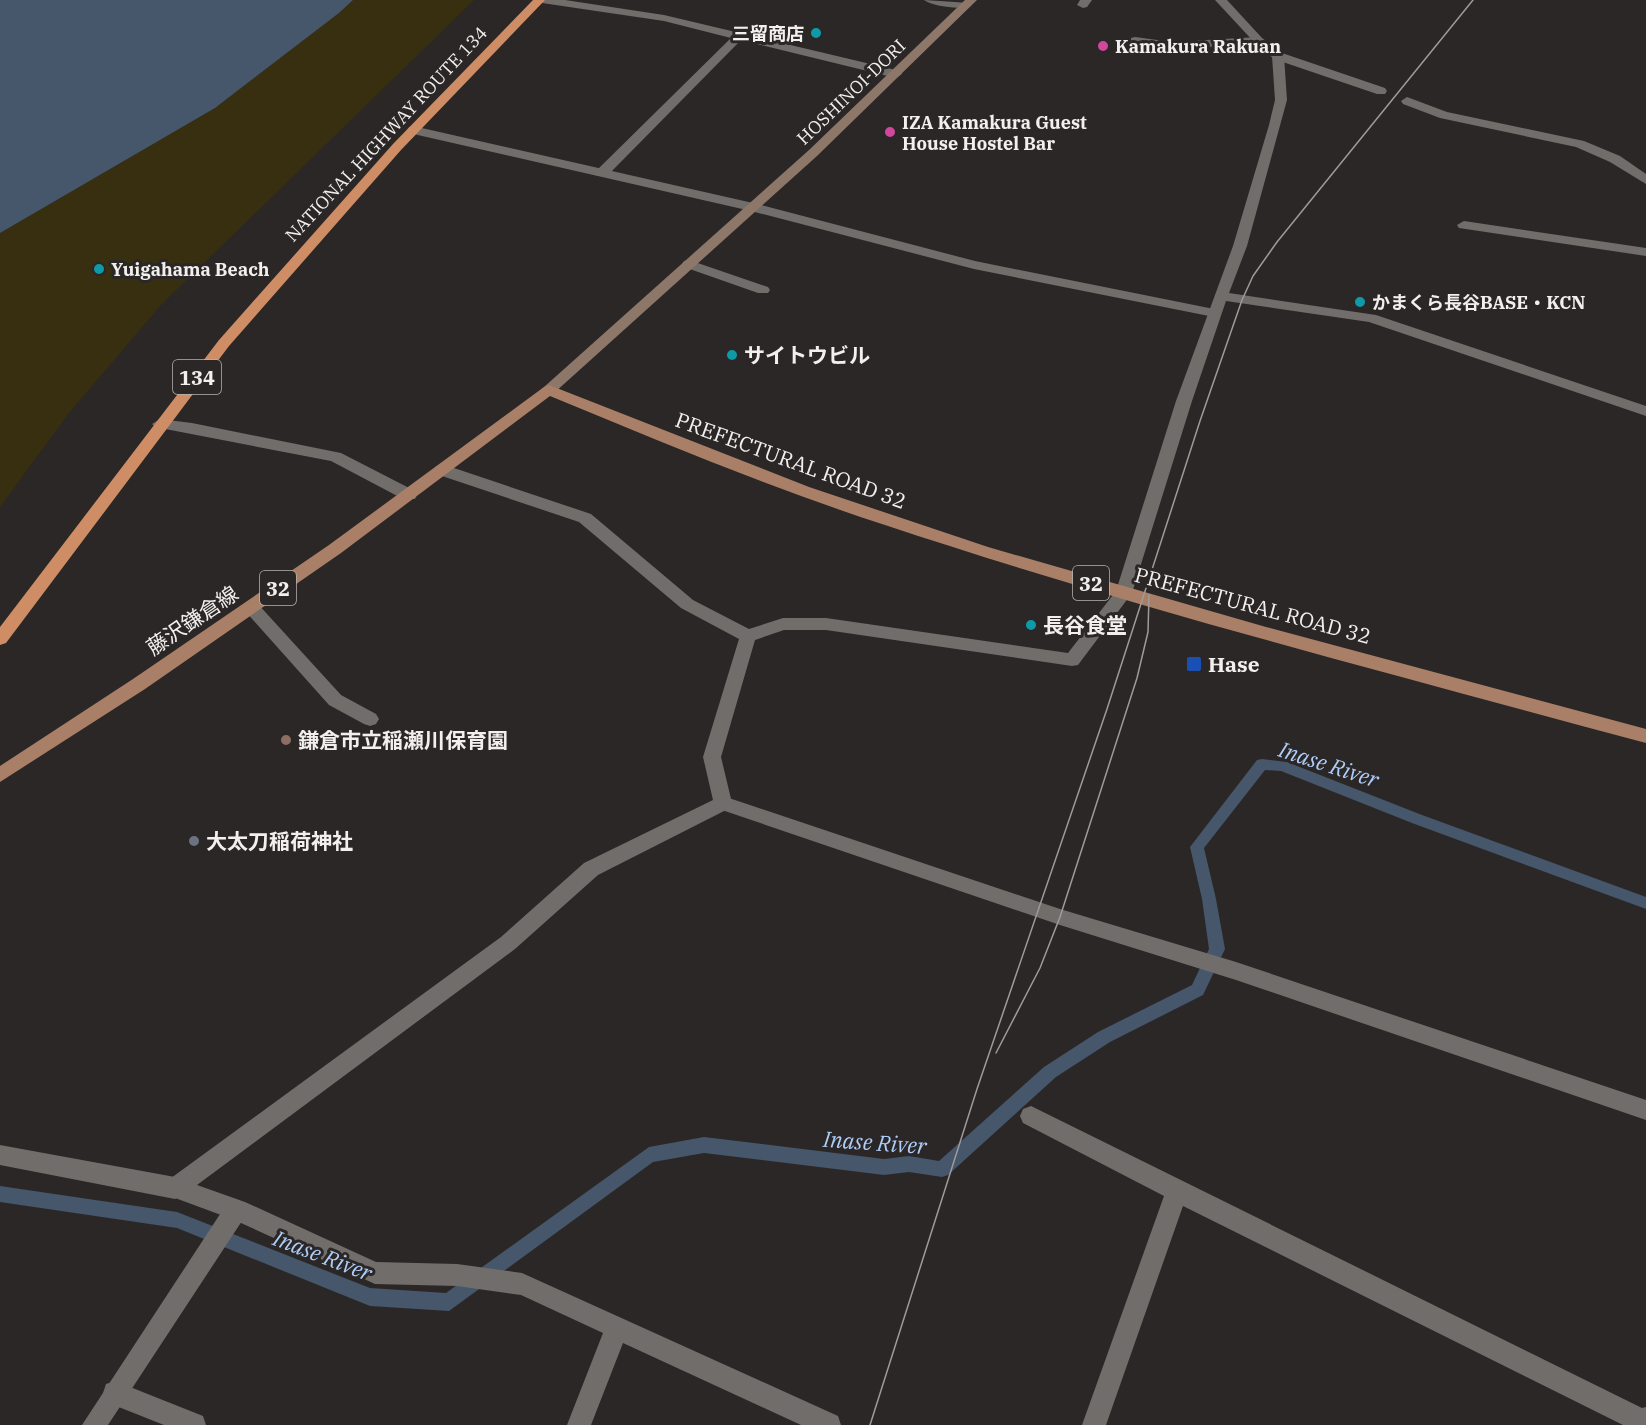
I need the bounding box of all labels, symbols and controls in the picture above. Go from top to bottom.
street label: NATIONAL HIGHWAY ROUTE 134 [280,21,492,247]
place label: 三留商店 [732,22,804,45]
marker: 三留商店 [809,26,823,40]
street label: HOSHINOI-DORI [792,34,910,150]
place label: Kamakura Rakuan [1115,35,1281,58]
marker: Kamakura Rakuan [1096,39,1110,53]
place label: IZA Kamakura Guest House Hostel Bar [902,111,1087,155]
marker: IZA Kamakura Guest House Hostel Bar [883,125,897,139]
place label: Yuigahama Beach [111,258,270,281]
marker: Yuigahama Beach [92,262,106,276]
place label: かまくら長谷BASE・KCN [1372,291,1586,314]
marker: かまくら長谷BASE・KCN [1353,295,1367,309]
place label: サイトウビル [744,341,870,369]
marker: サイトウビル [725,348,739,362]
road number: 134 [173,360,221,394]
street label: PREFECTURAL ROAD 32 [672,405,910,515]
street label: PREFECTURAL ROAD 32 [1132,560,1374,650]
road number: 32 [1073,566,1109,600]
road number: 32 [260,571,296,605]
street label: 藤沢鎌倉線 [141,579,243,661]
place label: 長谷食堂 [1043,611,1127,639]
marker: 長谷食堂 [1024,618,1038,632]
place label: Hase [1208,650,1260,678]
marker: Hase [1185,655,1203,673]
place label: 鎌倉市立稲瀬川保育園 [298,726,508,754]
marker: 鎌倉市立稲瀬川保育園 [279,733,293,747]
water label: Inase River [1274,734,1384,794]
place label: 大太刀稲荷神社 [206,827,353,855]
marker: 大太刀稲荷神社 [187,834,201,848]
water label: Inase River [821,1124,929,1160]
water label: Inase River [269,1223,378,1288]

